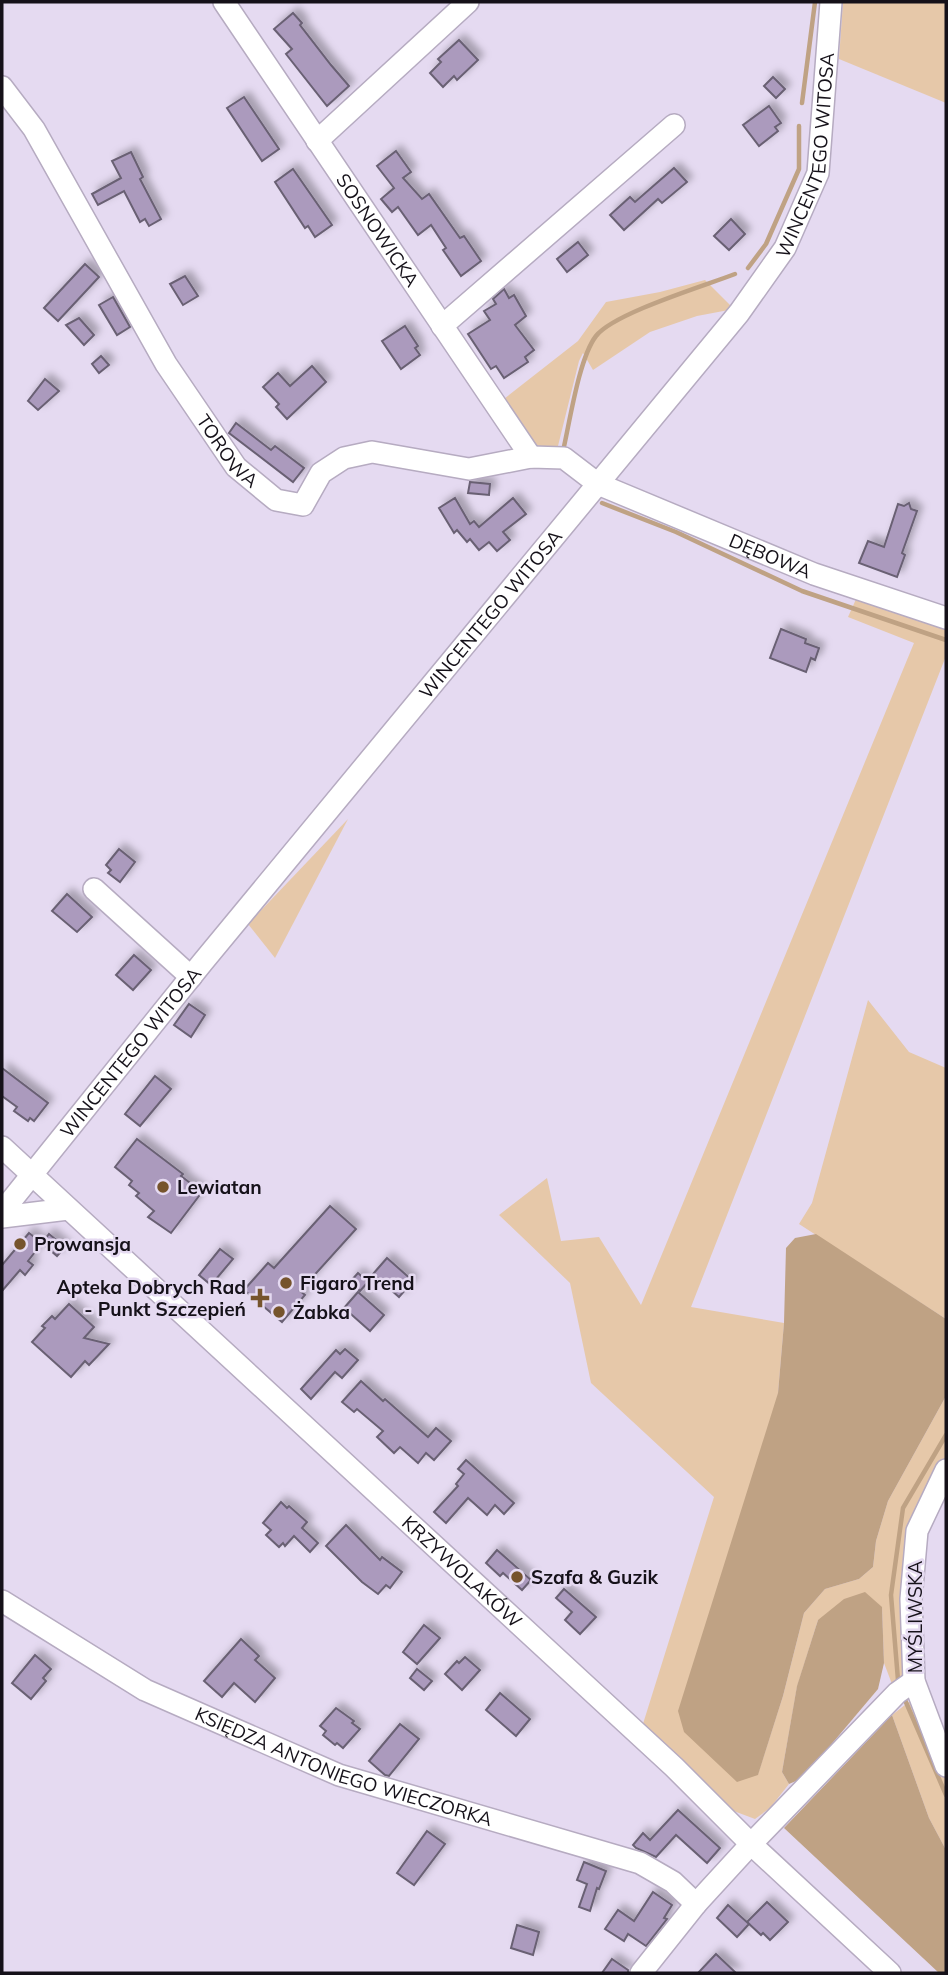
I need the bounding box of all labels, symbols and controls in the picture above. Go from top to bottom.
street label: WINCENTEGO WITOSA [770,52,839,261]
street label: SOSNOWICKA [331,169,425,291]
street label: TOROWA [192,410,263,493]
street label: WINCENTEGO WITOSA [414,525,567,703]
street label: DĘBOWA [726,528,815,584]
street label: WINCENTEGO WITOSA [55,962,206,1142]
place label: Lewiatan [177,1175,262,1199]
marker: Lewiatan [155,1179,171,1195]
place label: Prowansja [34,1232,131,1256]
marker: Prowansja [12,1236,28,1252]
place label: Figaro Trend [300,1271,414,1295]
place label: Apteka Dobrych Rad - Punkt Szczepień [56,1275,246,1321]
marker: Figaro Trend [278,1275,294,1291]
marker: Apteka Dobrych Rad - Punkt Szczepień [252,1290,268,1306]
place label: Żabka [293,1300,350,1324]
marker: Żabka [271,1304,287,1320]
street label: KRZYWOLAKÓW [397,1510,527,1633]
street label: MYŚLIWSKA [903,1561,927,1673]
place label: Szafa & Guzik [531,1565,658,1589]
marker: Szafa & Guzik [509,1569,525,1585]
street label: KSIĘDZA ANTONIEGO WIECZORKA [191,1701,495,1831]

